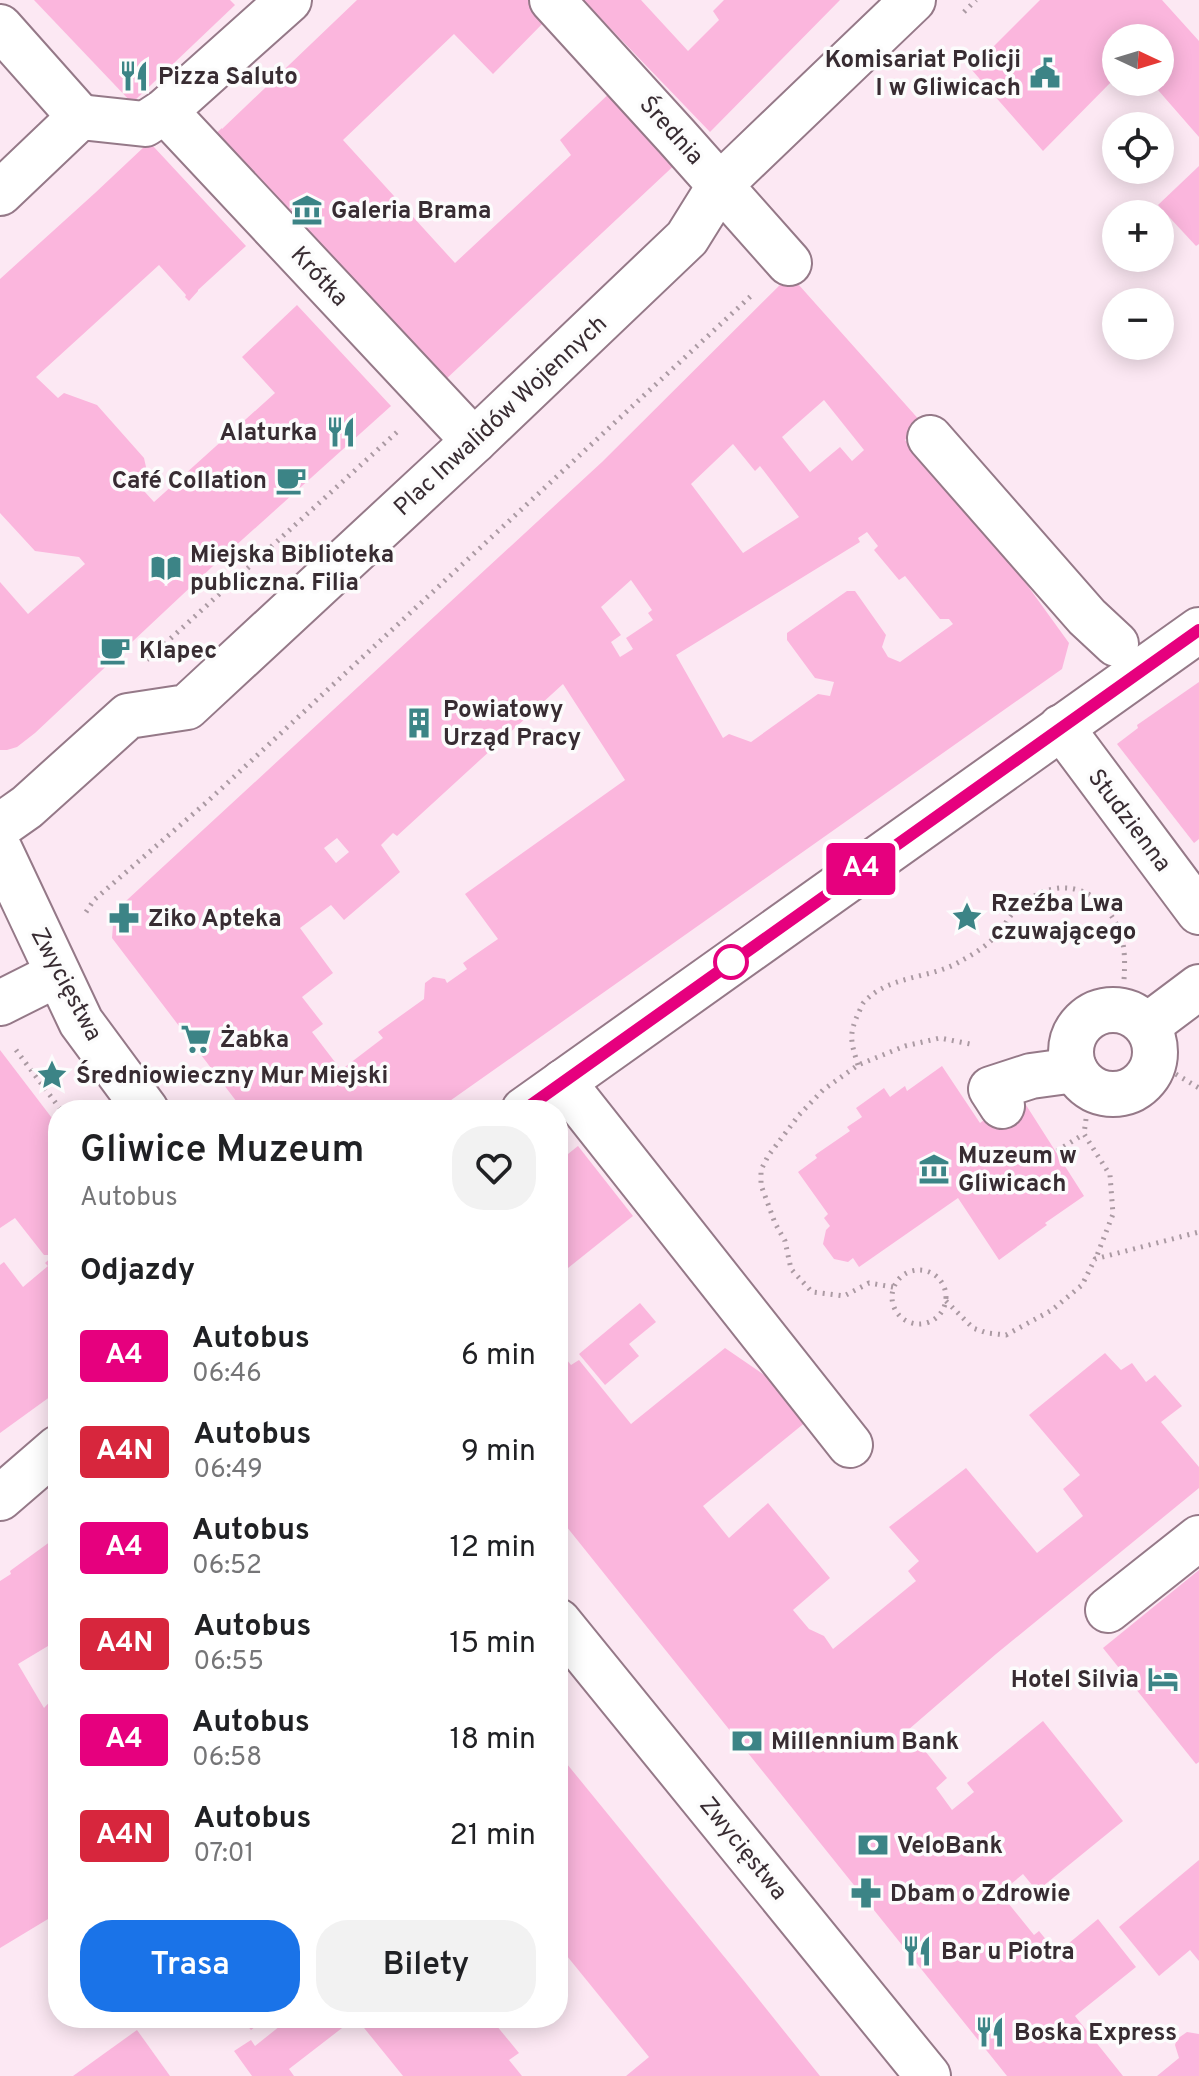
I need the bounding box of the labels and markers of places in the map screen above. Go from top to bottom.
place label: Komisariat Policji I w Gliwicach [825,46,1021,104]
public building icon: Komisariat Policji I w Gliwicach [1028,56,1062,90]
restaurant icon: Pizza Saluto [117,59,151,93]
place label: Pizza Saluto [158,63,298,93]
museum icon: Galeria Brama [290,193,324,227]
place label: Galeria Brama [331,197,491,227]
restaurant icon: Alaturka [324,415,358,449]
place label: Alaturka [220,419,317,449]
cafe icon: Café Collation [274,463,308,497]
place label: Café Collation [112,467,267,497]
place label: Miejska Biblioteka publiczna. Filia [190,541,394,599]
library icon: Miejska Biblioteka publiczna. Filia [149,551,183,585]
cafe icon: Klapec [98,633,132,667]
place label: Klapec [139,637,217,667]
place label: Powiatowy Urząd Pracy [443,696,581,754]
building icon: Powiatowy Urząd Pracy [402,706,436,740]
place label: Rzeźba Lwa czuwającego [991,890,1136,948]
place icon: Rzeźba Lwa czuwającego [950,900,984,934]
pharmacy icon: Ziko Apteka [107,901,141,935]
place label: Ziko Apteka [148,905,282,935]
unlabelled marker [714,945,748,979]
supermarket icon: Żabka [179,1022,213,1056]
place label: Żabka [220,1024,289,1056]
place icon: Średniowieczny Mur Miejski [35,1058,69,1092]
place label: Średniowieczny Mur Miejski [76,1060,388,1092]
place label: Muzeum w Gliwicach [958,1142,1077,1200]
museum icon: Muzeum w Gliwicach [917,1152,951,1186]
hotel icon: Hotel Silvia [1146,1662,1180,1696]
place label: Hotel Silvia [1011,1666,1139,1696]
bank icon: Millennium Bank [730,1724,764,1758]
place label: Millennium Bank [771,1728,959,1758]
bank icon: VeloBank [856,1828,890,1862]
place label: VeloBank [897,1832,1003,1862]
pharmacy icon: Dbam o Zdrowie [849,1876,883,1910]
place label: Dbam o Zdrowie [890,1880,1071,1910]
restaurant icon: Bar u Piotra [900,1934,934,1968]
place label: Bar u Piotra [941,1938,1075,1968]
restaurant icon: Boska Express [973,2015,1007,2049]
place label: Boska Express [1014,2019,1177,2049]

